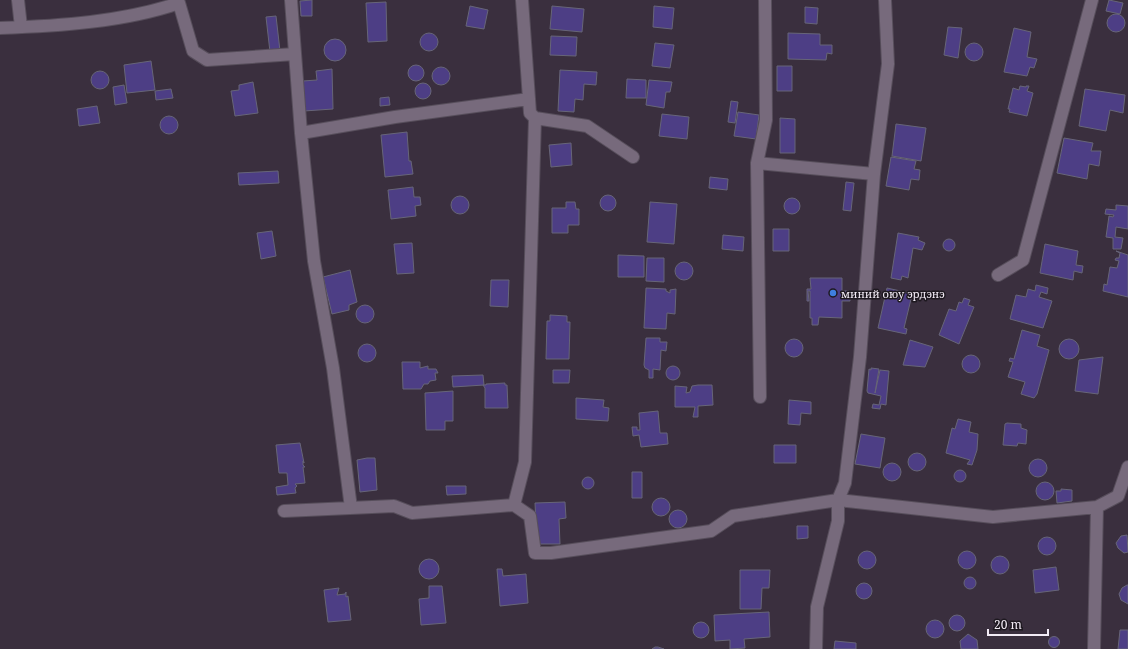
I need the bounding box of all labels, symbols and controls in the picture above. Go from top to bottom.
place label: миний оюу эрдэнэ [841,286,945,301]
marker: миний оюу эрдэнэ [828,288,838,298]
scale bar [988,611,1048,637]
text: 20 m [994,616,1022,633]

